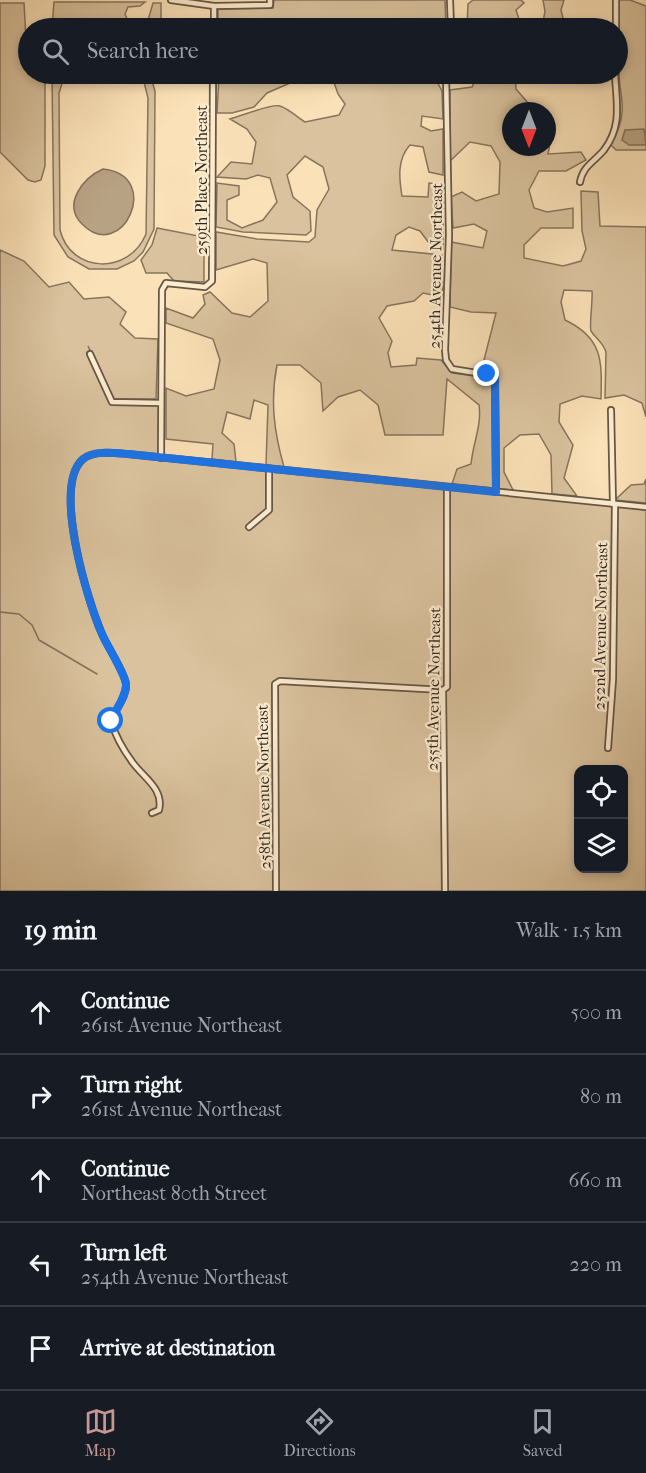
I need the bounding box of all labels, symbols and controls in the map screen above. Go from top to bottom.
search box [18,18,628,84]
icon: search [39,35,72,68]
text: Search here [87,38,199,64]
north arrow [502,102,556,156]
street label: 259th Place Northeast [192,105,211,255]
street label: 254th Avenue Northeast [425,183,446,349]
route end [473,360,499,386]
street label: 252nd Avenue Northeast [590,542,611,710]
street label: 255th Avenue Northeast [423,607,444,771]
street label: 258th Avenue Northeast [253,704,274,869]
route start [97,707,123,733]
map controls [574,765,628,873]
button: locate [574,765,628,819]
button: layers [574,819,628,873]
text: 19 min [24,915,97,946]
text: Walk · 1.5 km [516,919,622,942]
text: Continue [81,988,170,1014]
icon: ahead [24,996,57,1029]
text: 500 m [570,1001,622,1024]
text: 261st Avenue Northeast [81,1014,282,1037]
text: Turn right [81,1072,182,1098]
icon: right [24,1080,57,1113]
text: 80 m [580,1085,622,1108]
text: 261st Avenue Northeast [81,1098,282,1121]
text: Continue [81,1156,170,1182]
icon: ahead [24,1164,57,1197]
text: 660 m [568,1169,622,1192]
text: Northeast 80th Street [81,1182,267,1205]
text: Turn left [81,1240,167,1266]
icon: left [24,1248,57,1281]
text: 220 m [569,1253,622,1276]
text: 254th Avenue Northeast [81,1266,289,1289]
icon: arrive [24,1332,57,1365]
text: Arrive at destination [81,1335,275,1361]
tab: Map [84,1405,117,1460]
tab: Directions [284,1405,356,1460]
tab: Saved [523,1405,562,1460]

